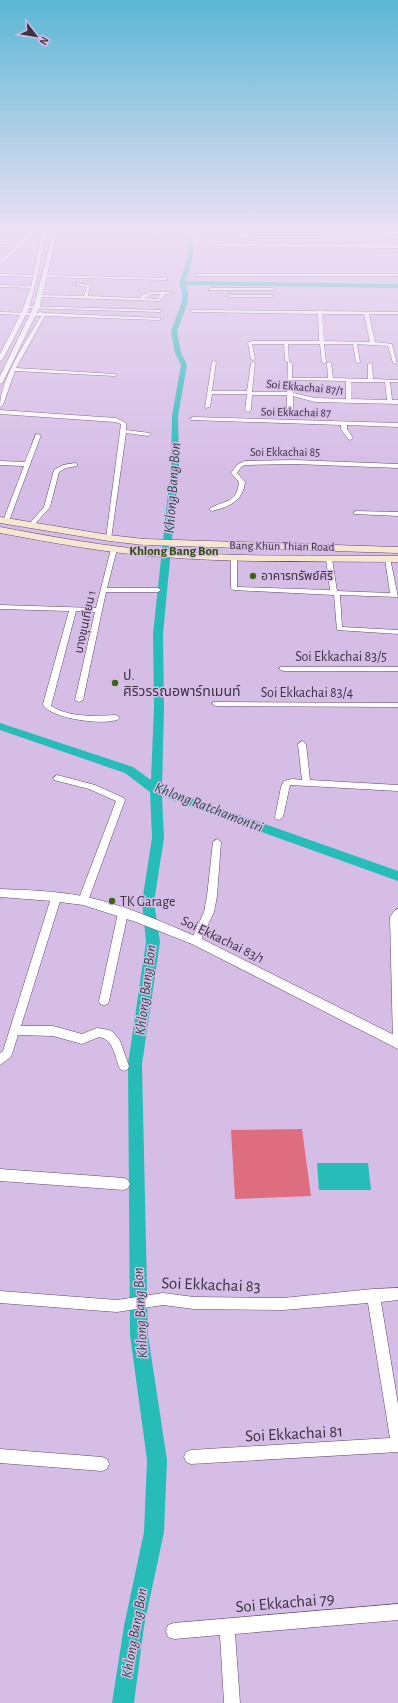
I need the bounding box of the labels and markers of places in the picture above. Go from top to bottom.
place label: อาคารทรัพย์ศิริ [261,570,333,582]
marker: อาคารทรัพย์ศิริ [248,571,258,581]
place label: ป. ศิริวรรณอพาร์ทเมนท์ [123,669,241,699]
marker: ป. ศิริวรรณอพาร์ทเมนท์ [110,678,120,688]
place label: TK Garage [120,895,176,909]
marker: TK Garage [107,896,117,906]

